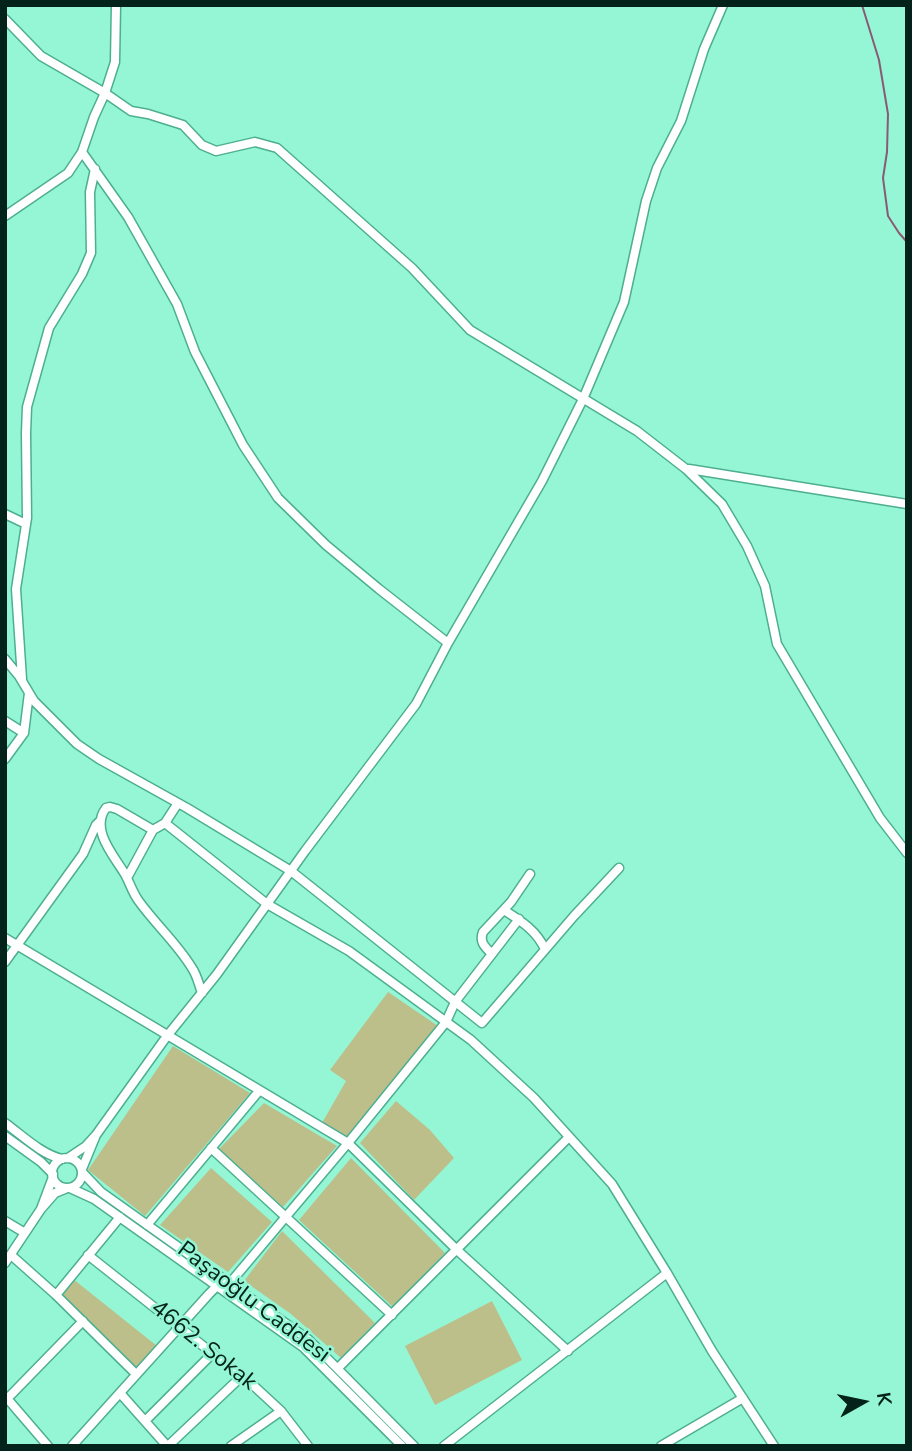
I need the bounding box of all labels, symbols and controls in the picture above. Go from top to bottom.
street label: Paşaoğlu Caddesi [171,1237,335,1369]
street label: 4662. Sokak [144,1295,262,1397]
north arrow [828,1367,898,1437]
text: K [870,1390,898,1407]

